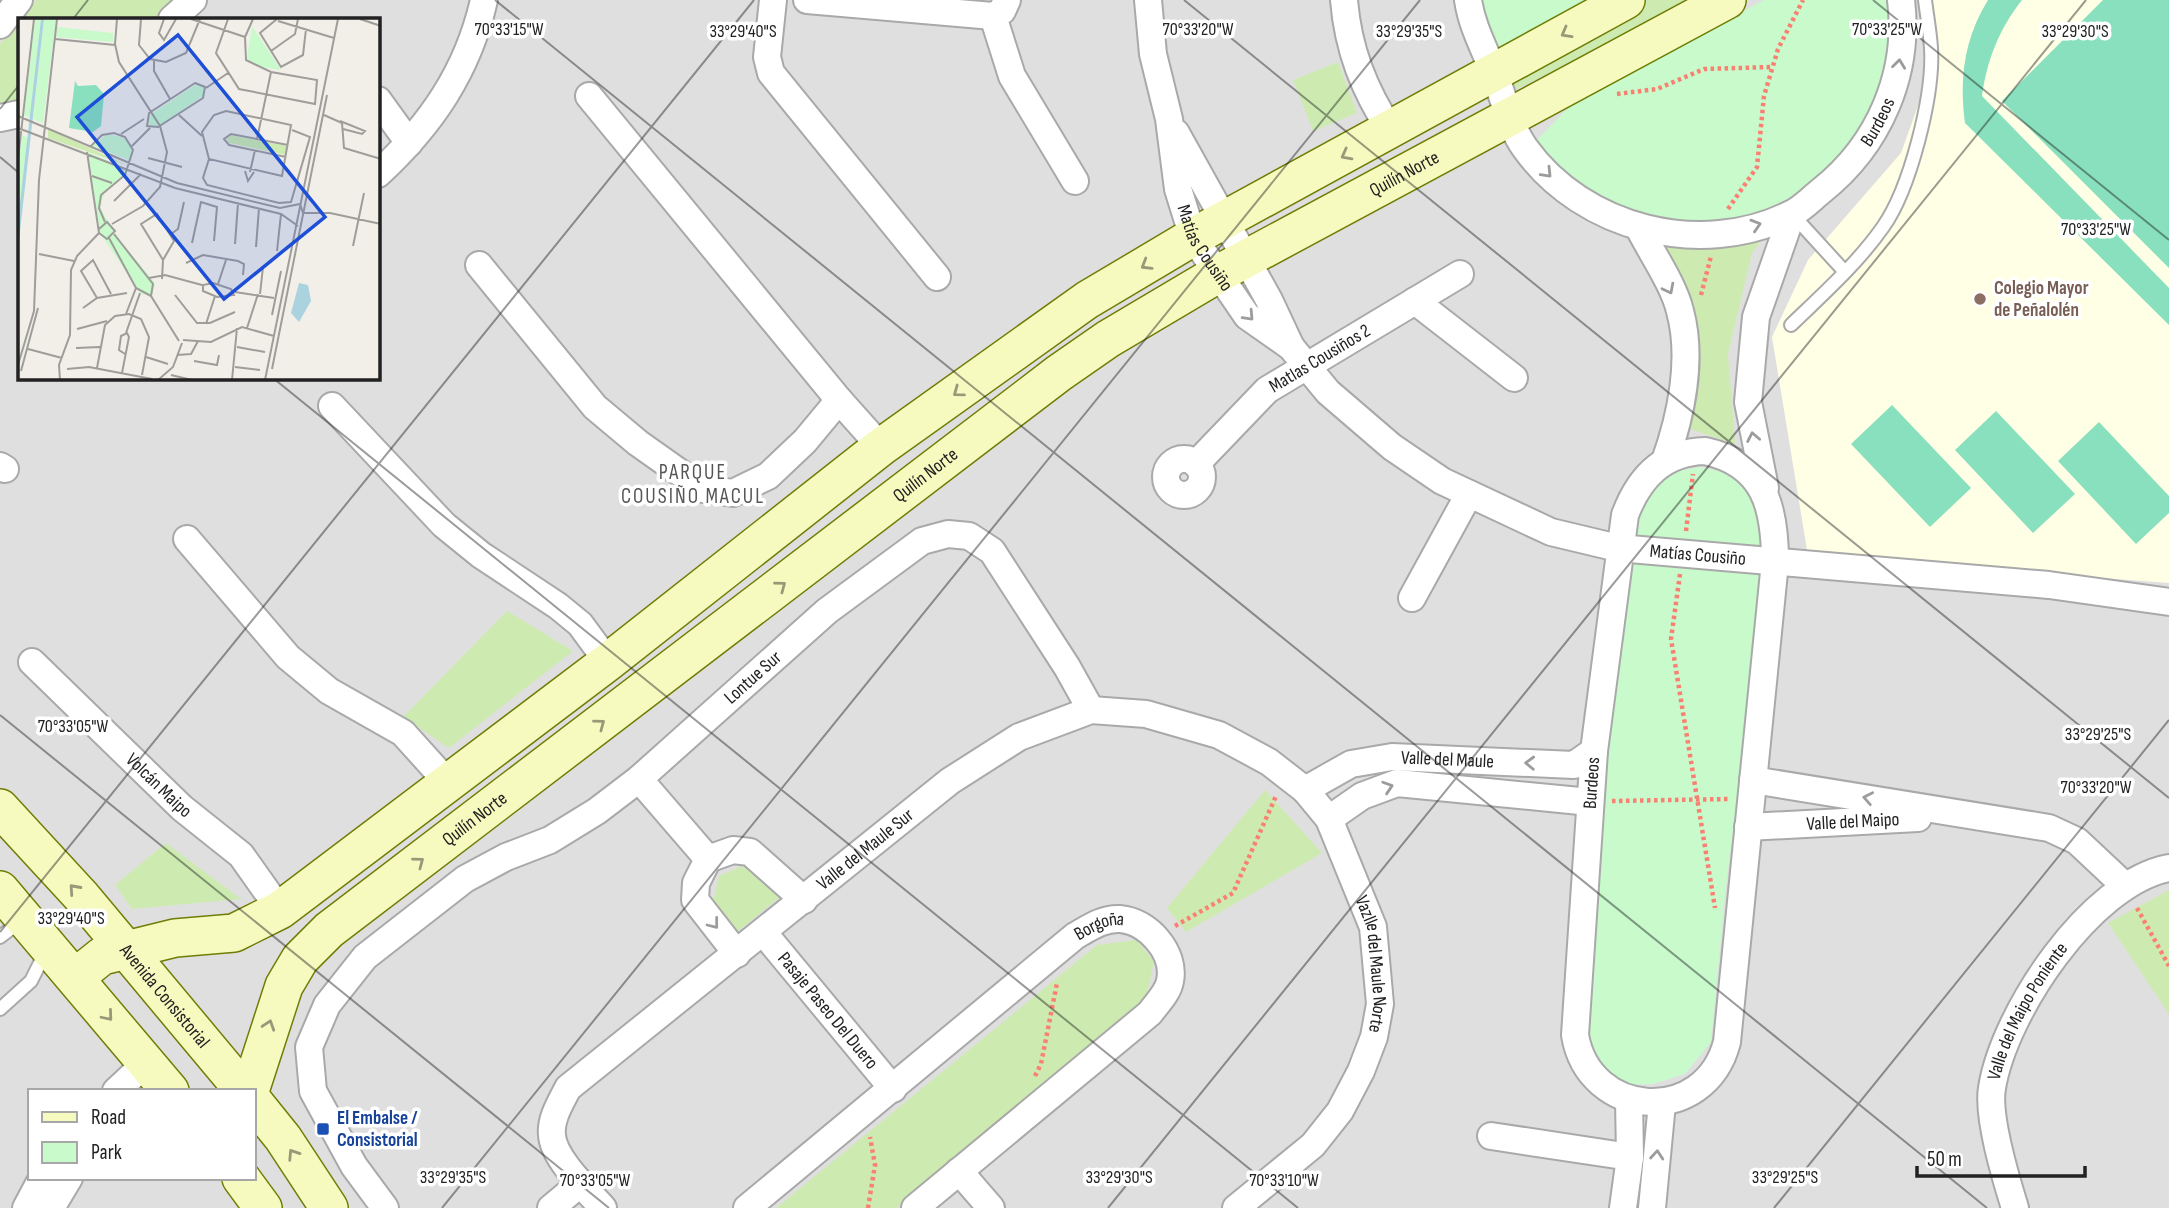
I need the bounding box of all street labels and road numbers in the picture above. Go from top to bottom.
street label: Burdeos [1855,94,1900,151]
street label: Quilín Norte [1366,146,1443,202]
street label: Matías Cousiño [1172,202,1238,296]
street label: MatIas Cousiños 2 [1265,319,1375,398]
street label: Quilín Norte [888,443,963,507]
street label: Matías Cousiño [1649,539,1747,570]
street label: Lontue Sur [719,645,787,709]
street label: Valle del Maule [1401,746,1494,773]
street label: Volcán Maipo [121,748,196,823]
street label: Burdeos [1579,756,1605,810]
street label: Quilín Norte [438,787,512,851]
street label: Valle del Maule Sur [812,803,919,895]
street label: Valle del Maipo [1806,808,1900,835]
street label: Vazlle del Maule Norte [1350,892,1392,1035]
street label: Borgoña [1070,907,1125,946]
street label: Valle del Maipo Poniente [1982,938,2073,1082]
street label: Avenida Consistorial [114,939,215,1053]
street label: Pasaje Paseo Del Duero [773,947,883,1074]

